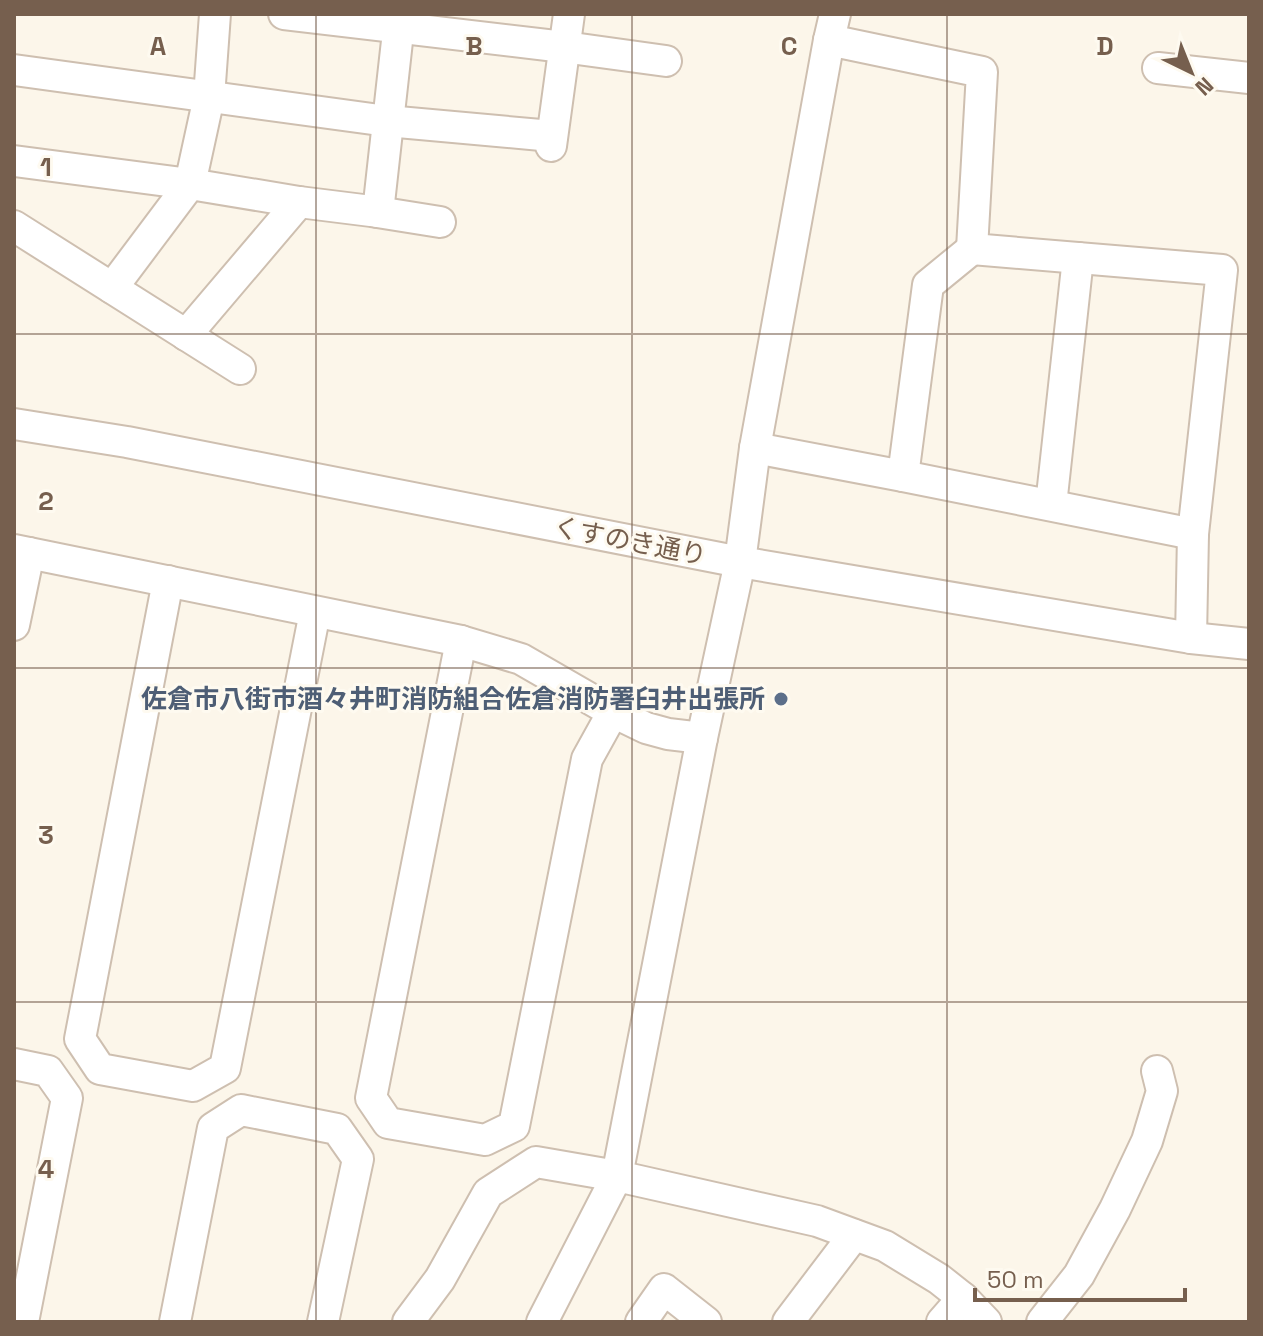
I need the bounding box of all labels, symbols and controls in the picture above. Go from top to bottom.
text: A [150,29,167,63]
text: B [465,29,483,63]
text: C [781,29,797,63]
text: D [1096,29,1114,63]
north arrow [1151,32,1231,112]
text: N [1190,71,1220,102]
text: 1 [40,150,52,184]
text: 2 [38,484,54,518]
street label: くすのき通り [551,510,709,572]
place label: 佐倉市八街市酒々井町消防組合佐倉消防署臼井出張所 [141,682,765,716]
marker: 佐倉市八街市酒々井町消防組合佐倉消防署臼井出張所 [772,690,790,708]
text: 3 [38,818,54,852]
text: 4 [38,1152,54,1186]
scale bar [975,1252,1185,1302]
text: 50 m [987,1264,1044,1295]

